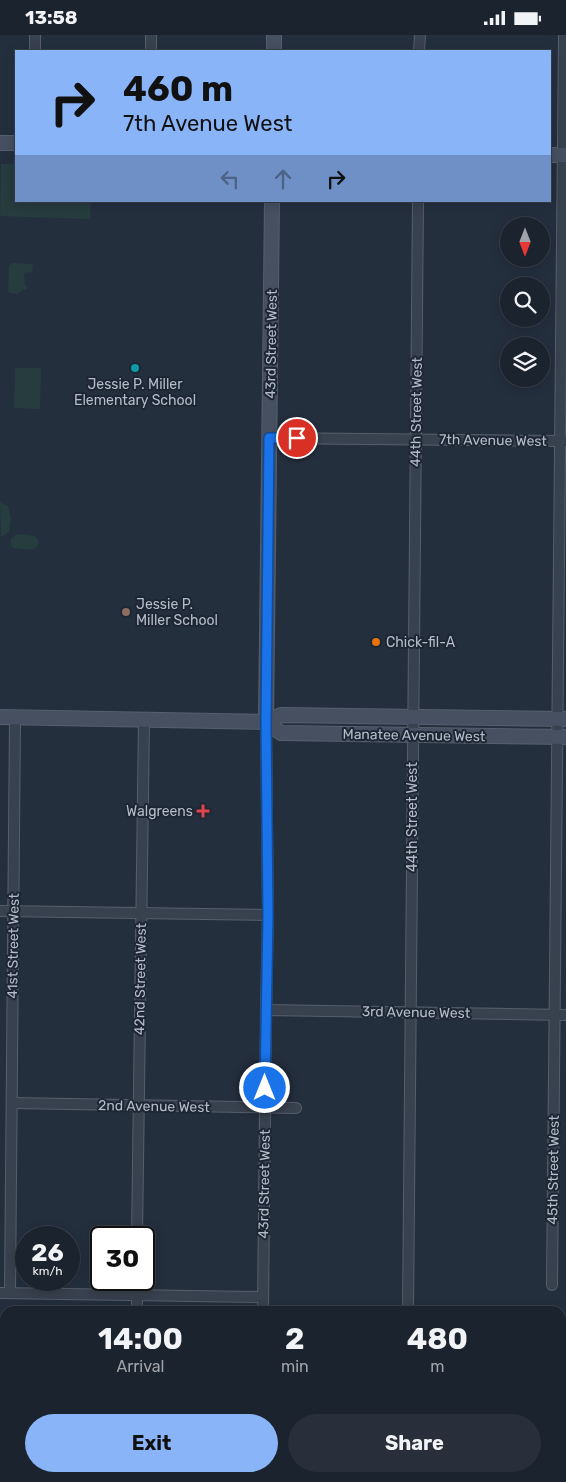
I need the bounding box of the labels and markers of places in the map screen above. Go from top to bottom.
marker: Jessie P. Miller Elementary School [129,362,141,374]
place label: Jessie P. Miller Elementary School [74,376,196,409]
pin [276,417,318,459]
place label: Jessie P. Miller School [136,596,218,629]
marker: Jessie P. Miller School [120,606,132,618]
place label: Chick-fil-A [386,634,456,651]
marker: Chick-fil-A [370,636,382,648]
place label: Walgreens [126,803,193,820]
marker: Walgreens [197,805,209,817]

